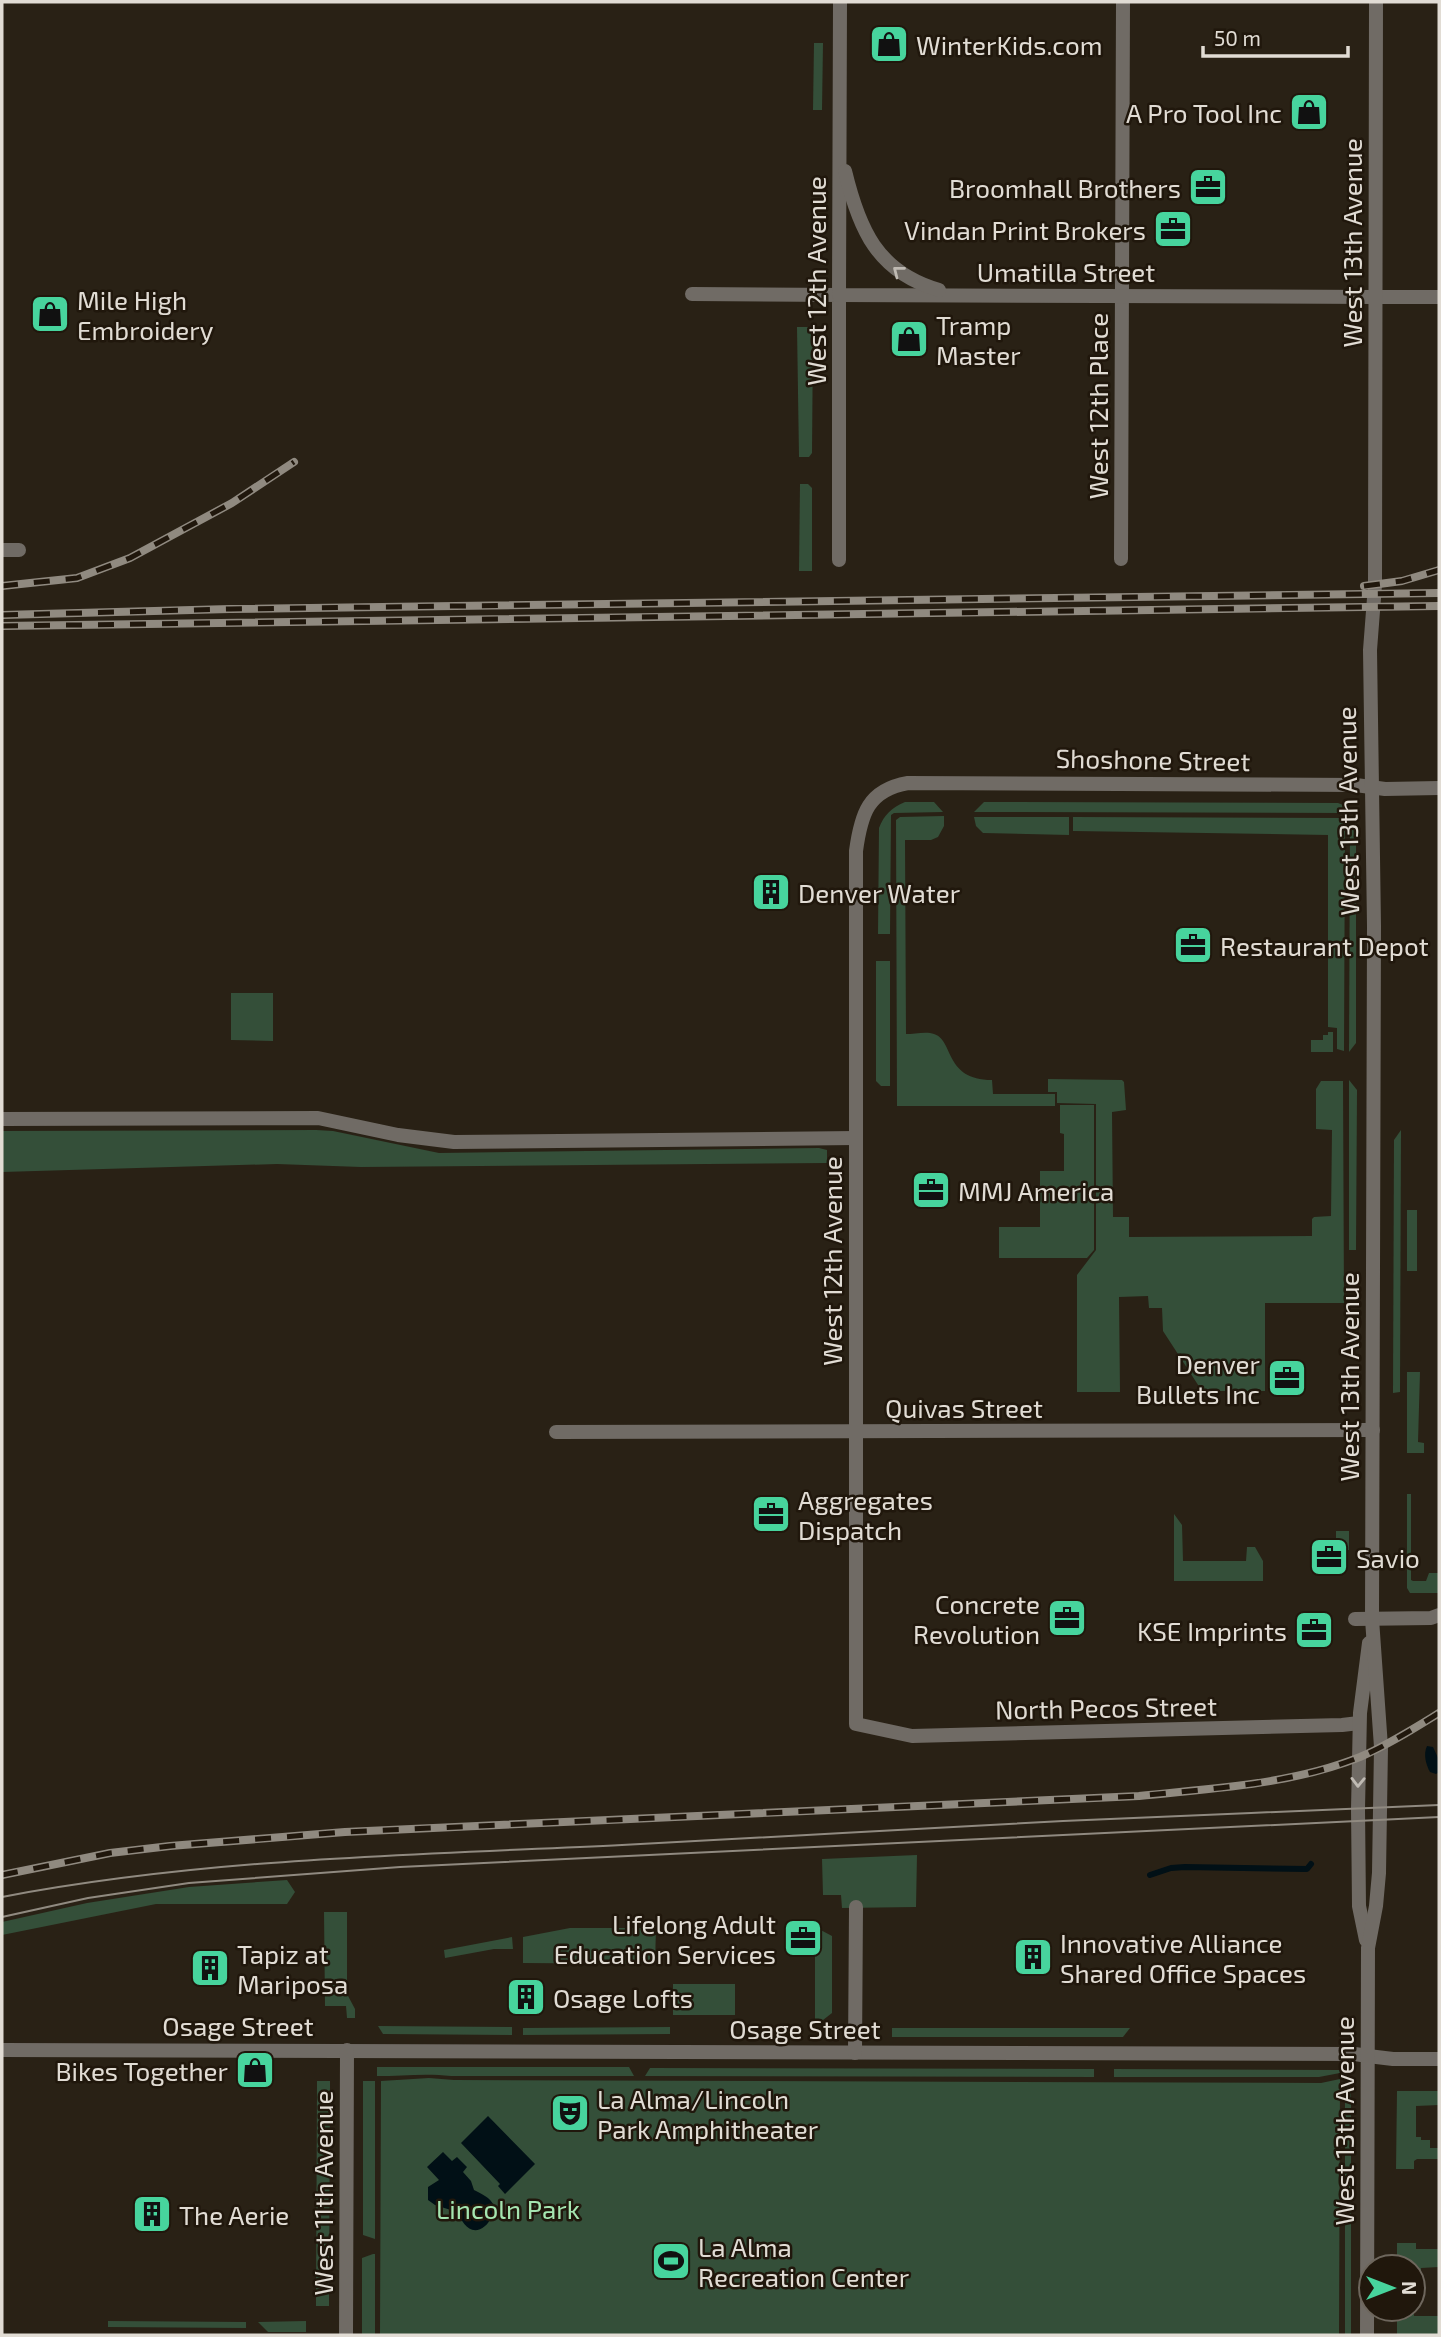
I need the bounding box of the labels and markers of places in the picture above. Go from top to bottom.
shop icon: WinterKids.com [868,23,910,65]
place label: WinterKids.com [916,29,1102,60]
shop icon: A Pro Tool Inc [1288,91,1330,133]
place label: A Pro Tool Inc [1126,97,1282,128]
office icon: Broomhall Brothers [1187,166,1229,208]
place label: Broomhall Brothers [949,172,1181,203]
office icon: Vindan Print Brokers [1152,208,1194,250]
place label: Vindan Print Brokers [904,214,1146,245]
place label: Mile High Embroidery [77,284,214,345]
shop icon: Mile High Embroidery [29,293,71,335]
place label: Tramp Master [936,309,1021,370]
shop icon: Tramp Master [888,318,930,360]
building icon: Denver Water [750,871,792,913]
place label: Denver Water [798,877,960,908]
office icon: Restaurant Depot [1172,924,1214,966]
place label: Restaurant Depot [1220,930,1429,961]
office icon: MMJ America [910,1169,952,1211]
place label: MMJ America [958,1175,1114,1206]
place label: Denver Bullets Inc [1136,1348,1260,1409]
office icon: Denver Bullets Inc [1266,1357,1308,1399]
place label: Aggregates Dispatch [798,1484,933,1545]
office icon: Aggregates Dispatch [750,1493,792,1535]
office icon: Savio [1308,1536,1350,1578]
place label: Savio [1356,1542,1420,1573]
place label: Concrete Revolution [913,1588,1040,1649]
office icon: Concrete Revolution [1046,1597,1088,1639]
office icon: KSE Imprints [1293,1609,1335,1651]
place label: KSE Imprints [1137,1615,1287,1646]
place label: Lifelong Adult Education Services [554,1908,776,1969]
office icon: Lifelong Adult Education Services [782,1917,824,1959]
place label: Innovative Alliance Shared Office Spaces [1060,1927,1306,1988]
building icon: Innovative Alliance Shared Office Spaces [1012,1936,1054,1978]
place label: Tapiz at Mariposa [237,1938,348,1999]
building icon: Tapiz at Mariposa [189,1947,231,1989]
building icon: Osage Lofts [505,1976,547,2018]
place label: Osage Lofts [553,1982,693,2013]
shop icon: Bikes Together [234,2049,276,2091]
place label: Bikes Together [55,2055,228,2086]
place label: La Alma/Lincoln Park Amphitheater [597,2083,818,2144]
theatre icon: La Alma/Lincoln Park Amphitheater [549,2092,591,2134]
building icon: The Aerie [131,2193,173,2235]
place label: The Aerie [179,2199,289,2230]
place label: La Alma Recreation Center [698,2231,909,2292]
sports icon: La Alma Recreation Center [650,2240,692,2282]

